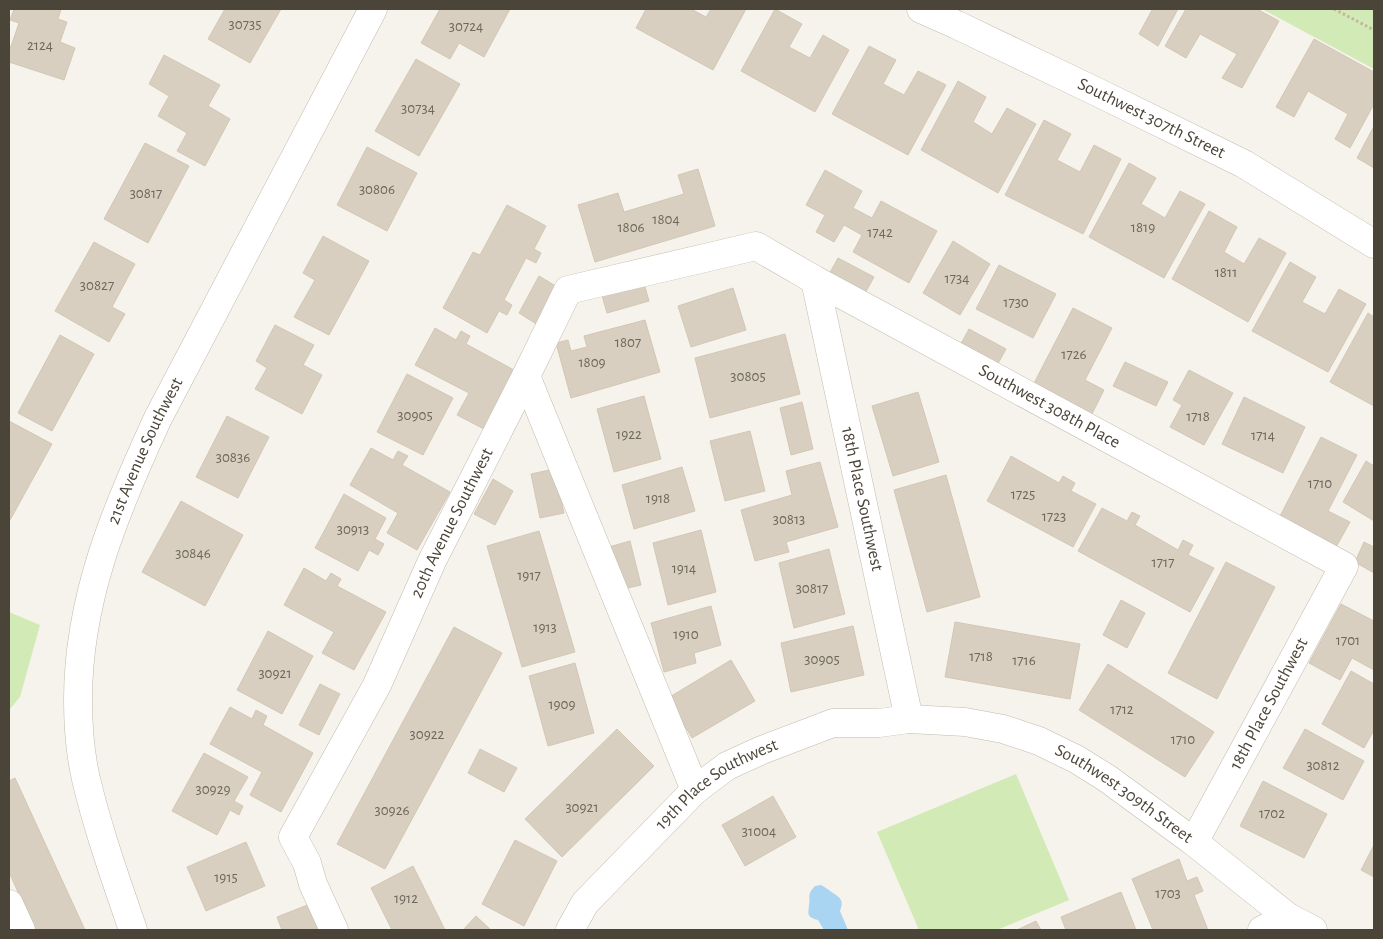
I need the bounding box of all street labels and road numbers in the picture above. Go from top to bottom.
street label: Southwest 307th Street [1075,75,1228,162]
street label: Southwest 308th Place [976,361,1123,452]
street label: 21st Avenue Southwest [105,375,187,527]
street label: 18th Place Southwest [838,425,886,573]
street label: 20th Avenue Southwest [408,445,497,601]
street label: 18th Place Southwest [1227,635,1311,773]
street label: 19th Place Southwest [652,736,781,834]
street label: Southwest 309th Street [1052,741,1196,847]

